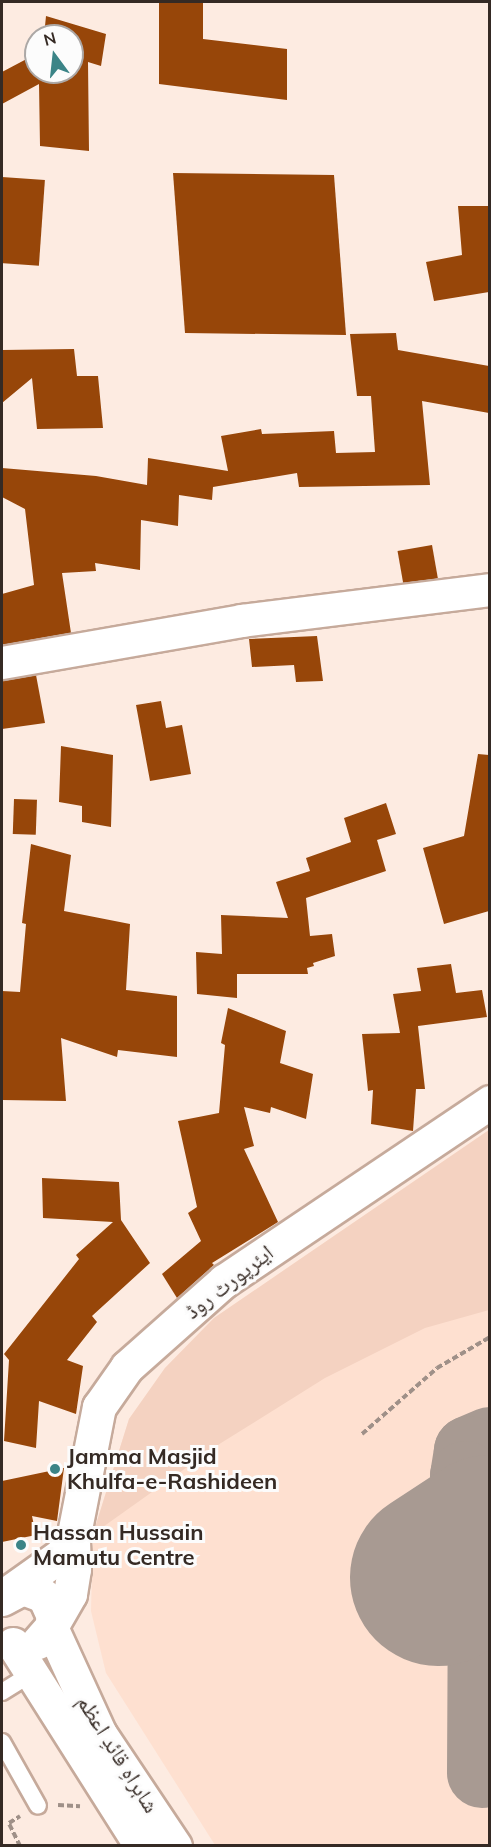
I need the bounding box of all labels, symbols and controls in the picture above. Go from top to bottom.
north arrow [24,24,84,84]
text: N [41,27,58,50]
street label: ایئرپورٹ روڈ [179,1239,279,1325]
place label: Jamma Masjid Khulfa-e-Rashideen [67,1443,277,1494]
marker: Jamma Masjid Khulfa-e-Rashideen [48,1462,62,1476]
place label: Hassan Hussain Mamutu Centre [33,1519,203,1570]
marker: Hassan Hussain Mamutu Centre [14,1538,28,1552]
street label: شاہراہِ قائدِ اعظم [71,1690,165,1818]

